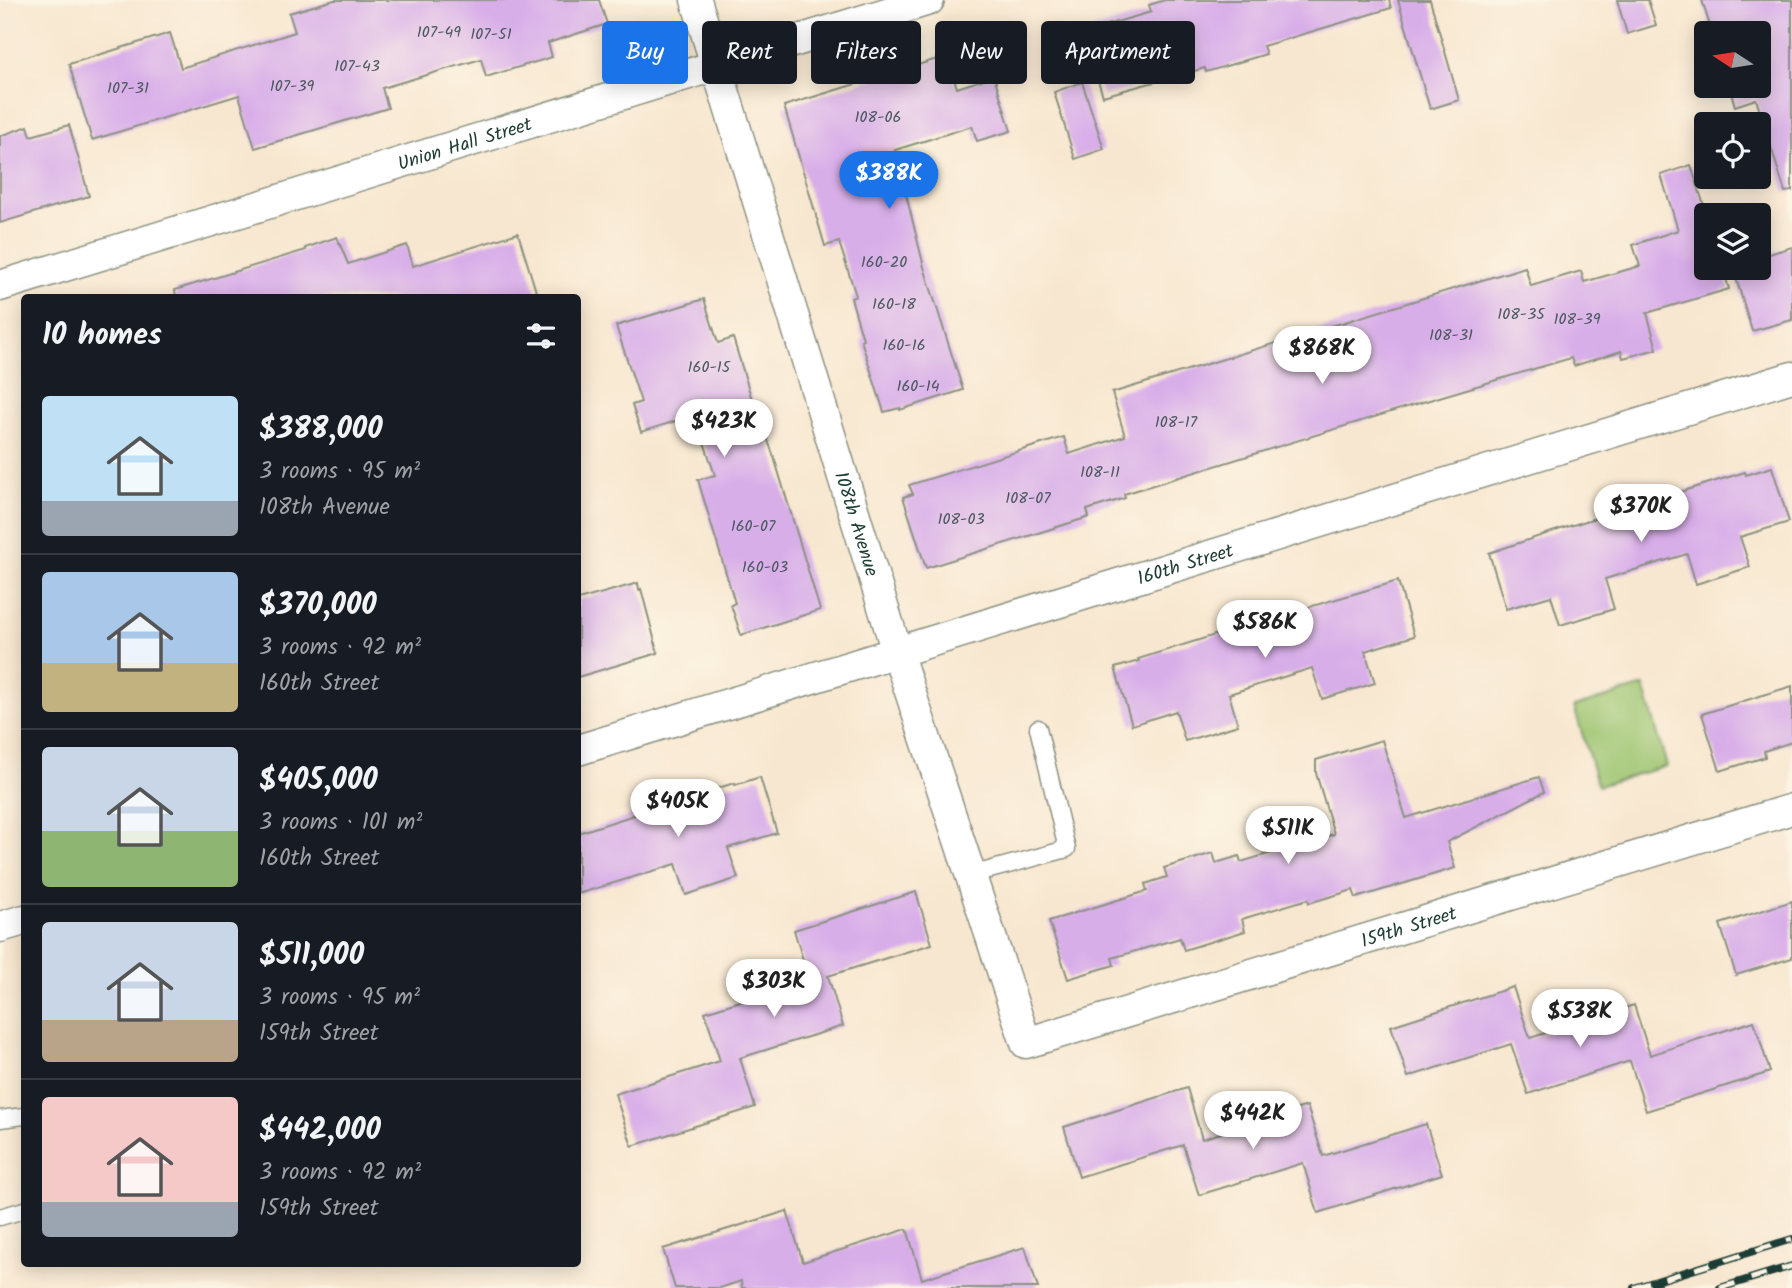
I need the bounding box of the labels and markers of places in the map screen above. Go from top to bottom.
pin: $388K [840,152,938,211]
pin: $868K [1273,326,1371,386]
pin: $423K [675,400,773,459]
pin: $370K [1592,484,1690,544]
pin: $586K [1216,600,1314,660]
pin: $405K [629,780,727,839]
pin: $511K [1239,806,1337,866]
pin: $303K [725,960,823,1019]
pin: $538K [1531,990,1629,1049]
pin: $442K [1204,1092,1302,1151]

